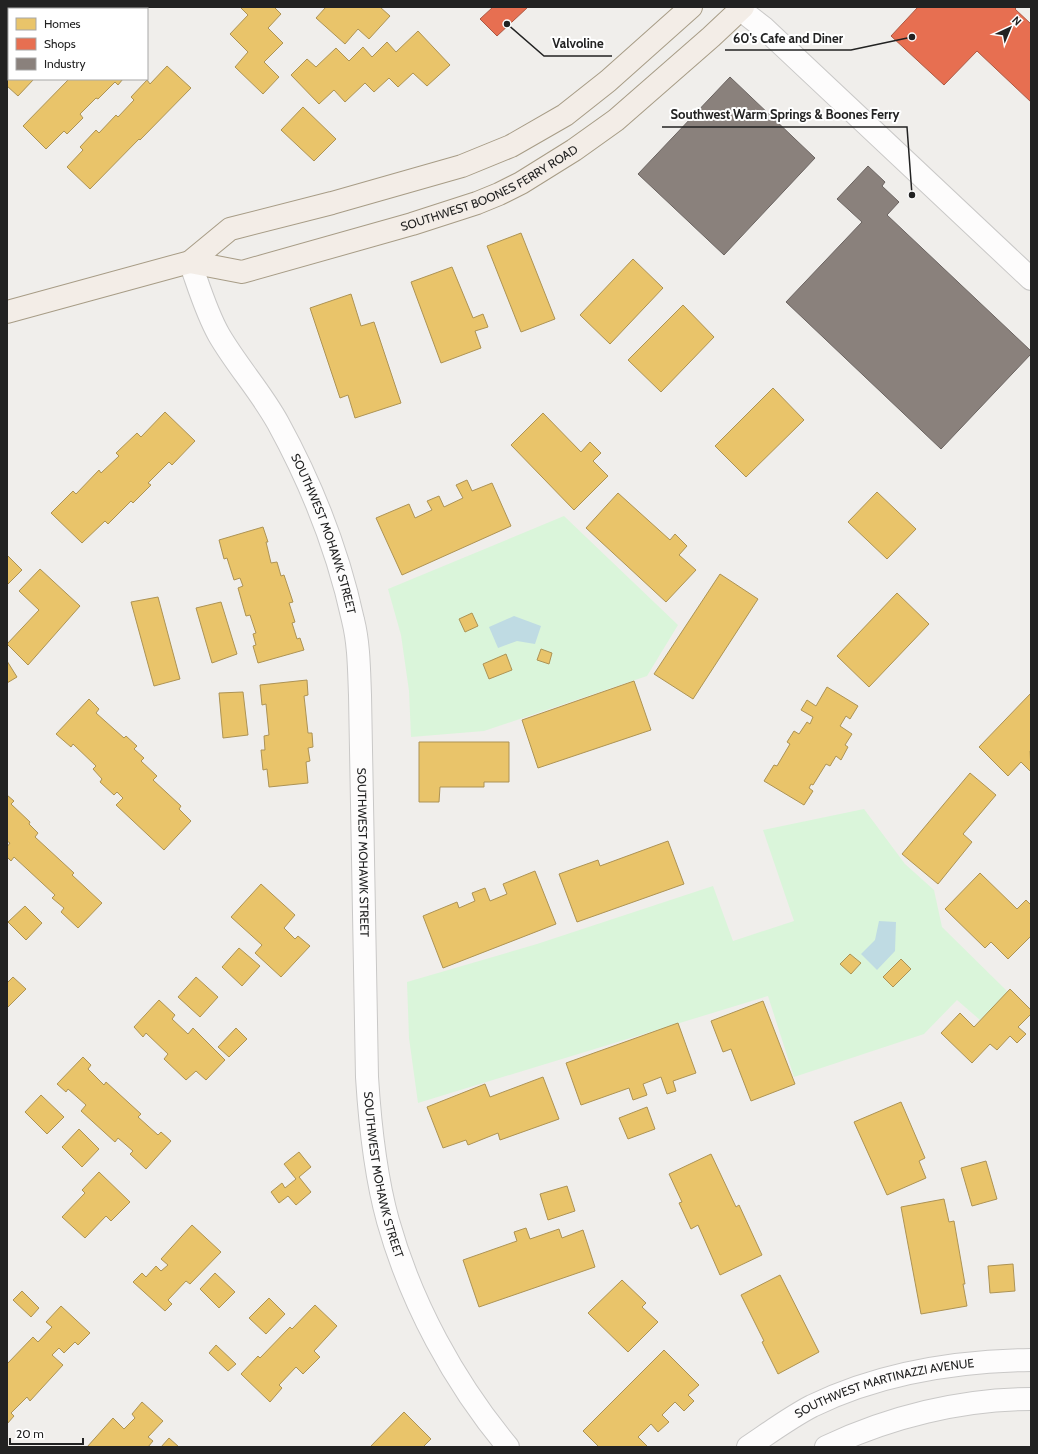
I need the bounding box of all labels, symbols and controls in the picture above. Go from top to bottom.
legend [8,8,148,80]
north arrow [990,8,1030,48]
text: N [1009,13,1025,29]
text: Homes [44,16,81,31]
callout: 60's Cafe and Diner [725,25,851,50]
text: 60's Cafe and Diner [733,30,844,46]
callout: Valvoline [544,31,612,56]
text: Valvoline [552,35,604,51]
text: Shops [44,36,76,51]
text: Industry [44,56,85,71]
callout: Southwest Warm Springs & Boones Ferry [662,102,907,127]
text: Southwest Warm Springs & Boones Ferry [671,106,900,122]
street label: SOUTHWEST BOONES FERRY ROAD [399,141,581,234]
street label: SOUTHWEST MOHAWK STREET [288,451,360,616]
street label: SOUTHWEST MOHAWK STREET [354,767,372,938]
street label: SOUTHWEST MOHAWK STREET [361,1091,407,1260]
street label: SOUTHWEST MARTINAZZI AVENUE [792,1355,975,1421]
scale bar [10,1420,83,1446]
text: 20 m [16,1426,44,1441]

